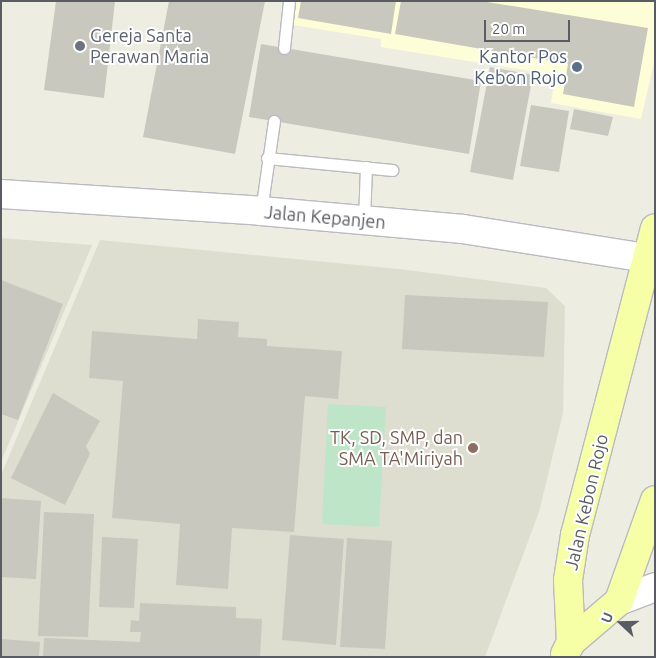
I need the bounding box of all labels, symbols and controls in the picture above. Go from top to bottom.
scale bar [486,10,572,42]
text: 20 m [492,20,525,37]
place label: Gereja Santa Perawan Maria [90,25,209,68]
marker: Gereja Santa Perawan Maria [74,40,86,52]
place label: Kantor Pos Kebon Rojo [474,46,567,88]
marker: Kantor Pos Kebon Rojo [571,61,583,73]
street label: Jalan Kepanjen [263,201,387,233]
place label: TK, SD, SMP, dan SMA TA'Miriyah [330,427,463,469]
street label: Jalan Kebon Rojo [560,432,612,572]
marker: TK, SD, SMP, dan SMA TA'Miriyah [467,442,479,454]
north arrow [596,598,646,648]
text: U [598,610,616,625]

